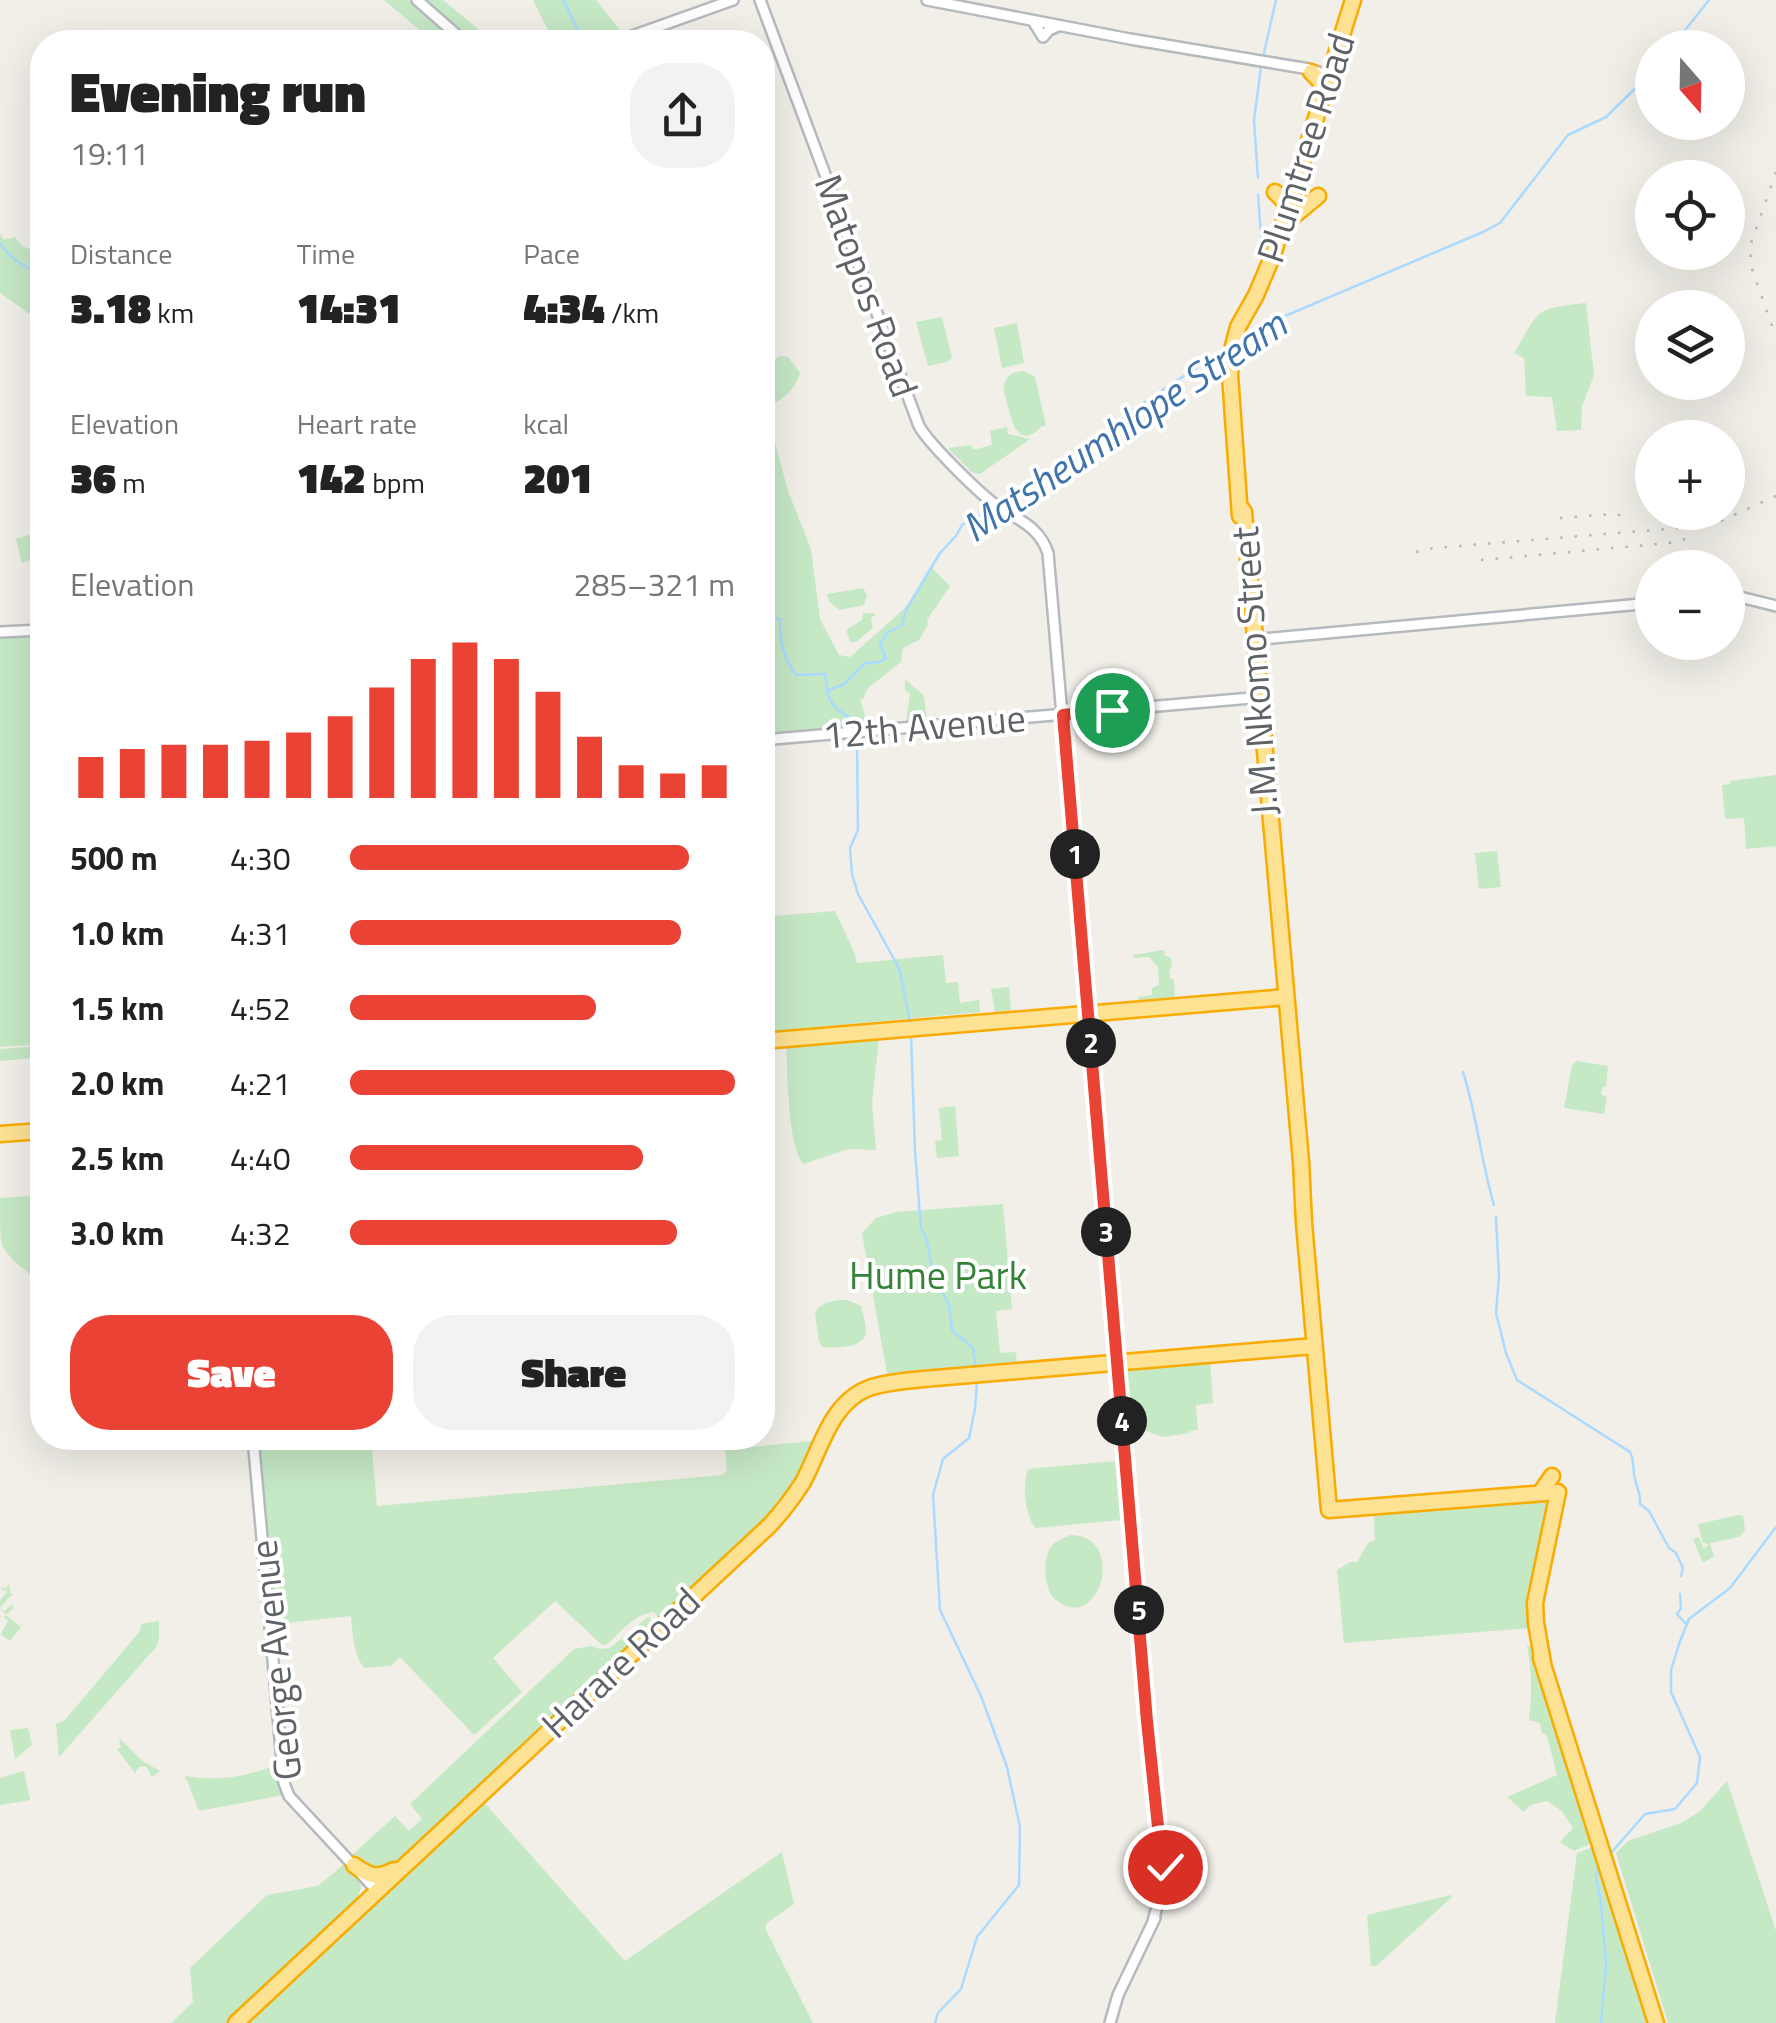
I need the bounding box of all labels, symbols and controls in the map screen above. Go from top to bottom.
street label: Plumtree Road [1241,25,1369,270]
north arrow [1635,30,1745,140]
map controls [1635,30,1745,660]
text: Evening run [70,50,366,133]
button: share [630,63,735,168]
text: 19:11 [70,129,149,177]
button: locate [1635,160,1745,270]
street label: Matopos Road [800,166,934,405]
text: Distance [70,232,172,275]
text: Time [297,232,355,275]
text: Pace [523,232,580,275]
text: 3.18 [70,275,151,339]
text: 14:31 [297,275,401,339]
text: 4:34 [523,275,605,339]
button: layers [1635,290,1745,400]
text: km [151,291,194,334]
text: /km [605,291,659,334]
water label: Matsheumhlope Stream [949,294,1299,557]
text: Elevation [70,402,179,445]
text: Heart rate [297,402,417,445]
text: kcal [523,402,569,445]
button: + [1635,420,1745,530]
text: 36 [70,445,116,509]
text: 142 [297,445,366,509]
text: 201 [523,445,593,509]
text: m [116,461,146,504]
text: bpm [366,461,425,504]
street label: J.M. Nkomo Street [1215,525,1293,817]
button: − [1635,550,1745,660]
text: Elevation [70,560,194,608]
text: 285–321 m [573,560,735,608]
pin [1070,668,1155,753]
icon: arrive [1085,683,1140,738]
street label: 12th Avenue [820,688,1028,764]
pin: 1 [1050,829,1100,879]
text: 1 [1067,832,1083,875]
text: 500 m [70,834,158,882]
text: 4:30 [230,834,291,882]
text: 1.0 km [70,909,164,957]
text: 4:31 [230,909,291,957]
text: 1.5 km [70,984,164,1032]
text: 4:52 [230,984,291,1032]
pin: 2 [1066,1018,1116,1068]
text: 2 [1083,1021,1099,1064]
text: 2.0 km [70,1059,164,1107]
text: 4:21 [230,1059,291,1107]
text: 2.5 km [70,1134,164,1182]
text: 4:40 [230,1134,291,1182]
pin: 3 [1081,1207,1131,1257]
text: 3.0 km [70,1209,164,1257]
text: 4:32 [230,1209,291,1257]
text: 3 [1098,1210,1114,1253]
park label: Hume Park [849,1246,1027,1304]
button: Save [70,1315,393,1430]
button: Share [413,1315,735,1430]
pin: 4 [1097,1396,1147,1446]
text: 4 [1114,1399,1130,1442]
street label: George Avenue [234,1537,316,1783]
street label: Harare Road [528,1573,713,1751]
pin: 5 [1114,1585,1164,1635]
text: 5 [1131,1588,1147,1631]
pin [1123,1825,1208,1910]
icon: check [1138,1840,1193,1895]

